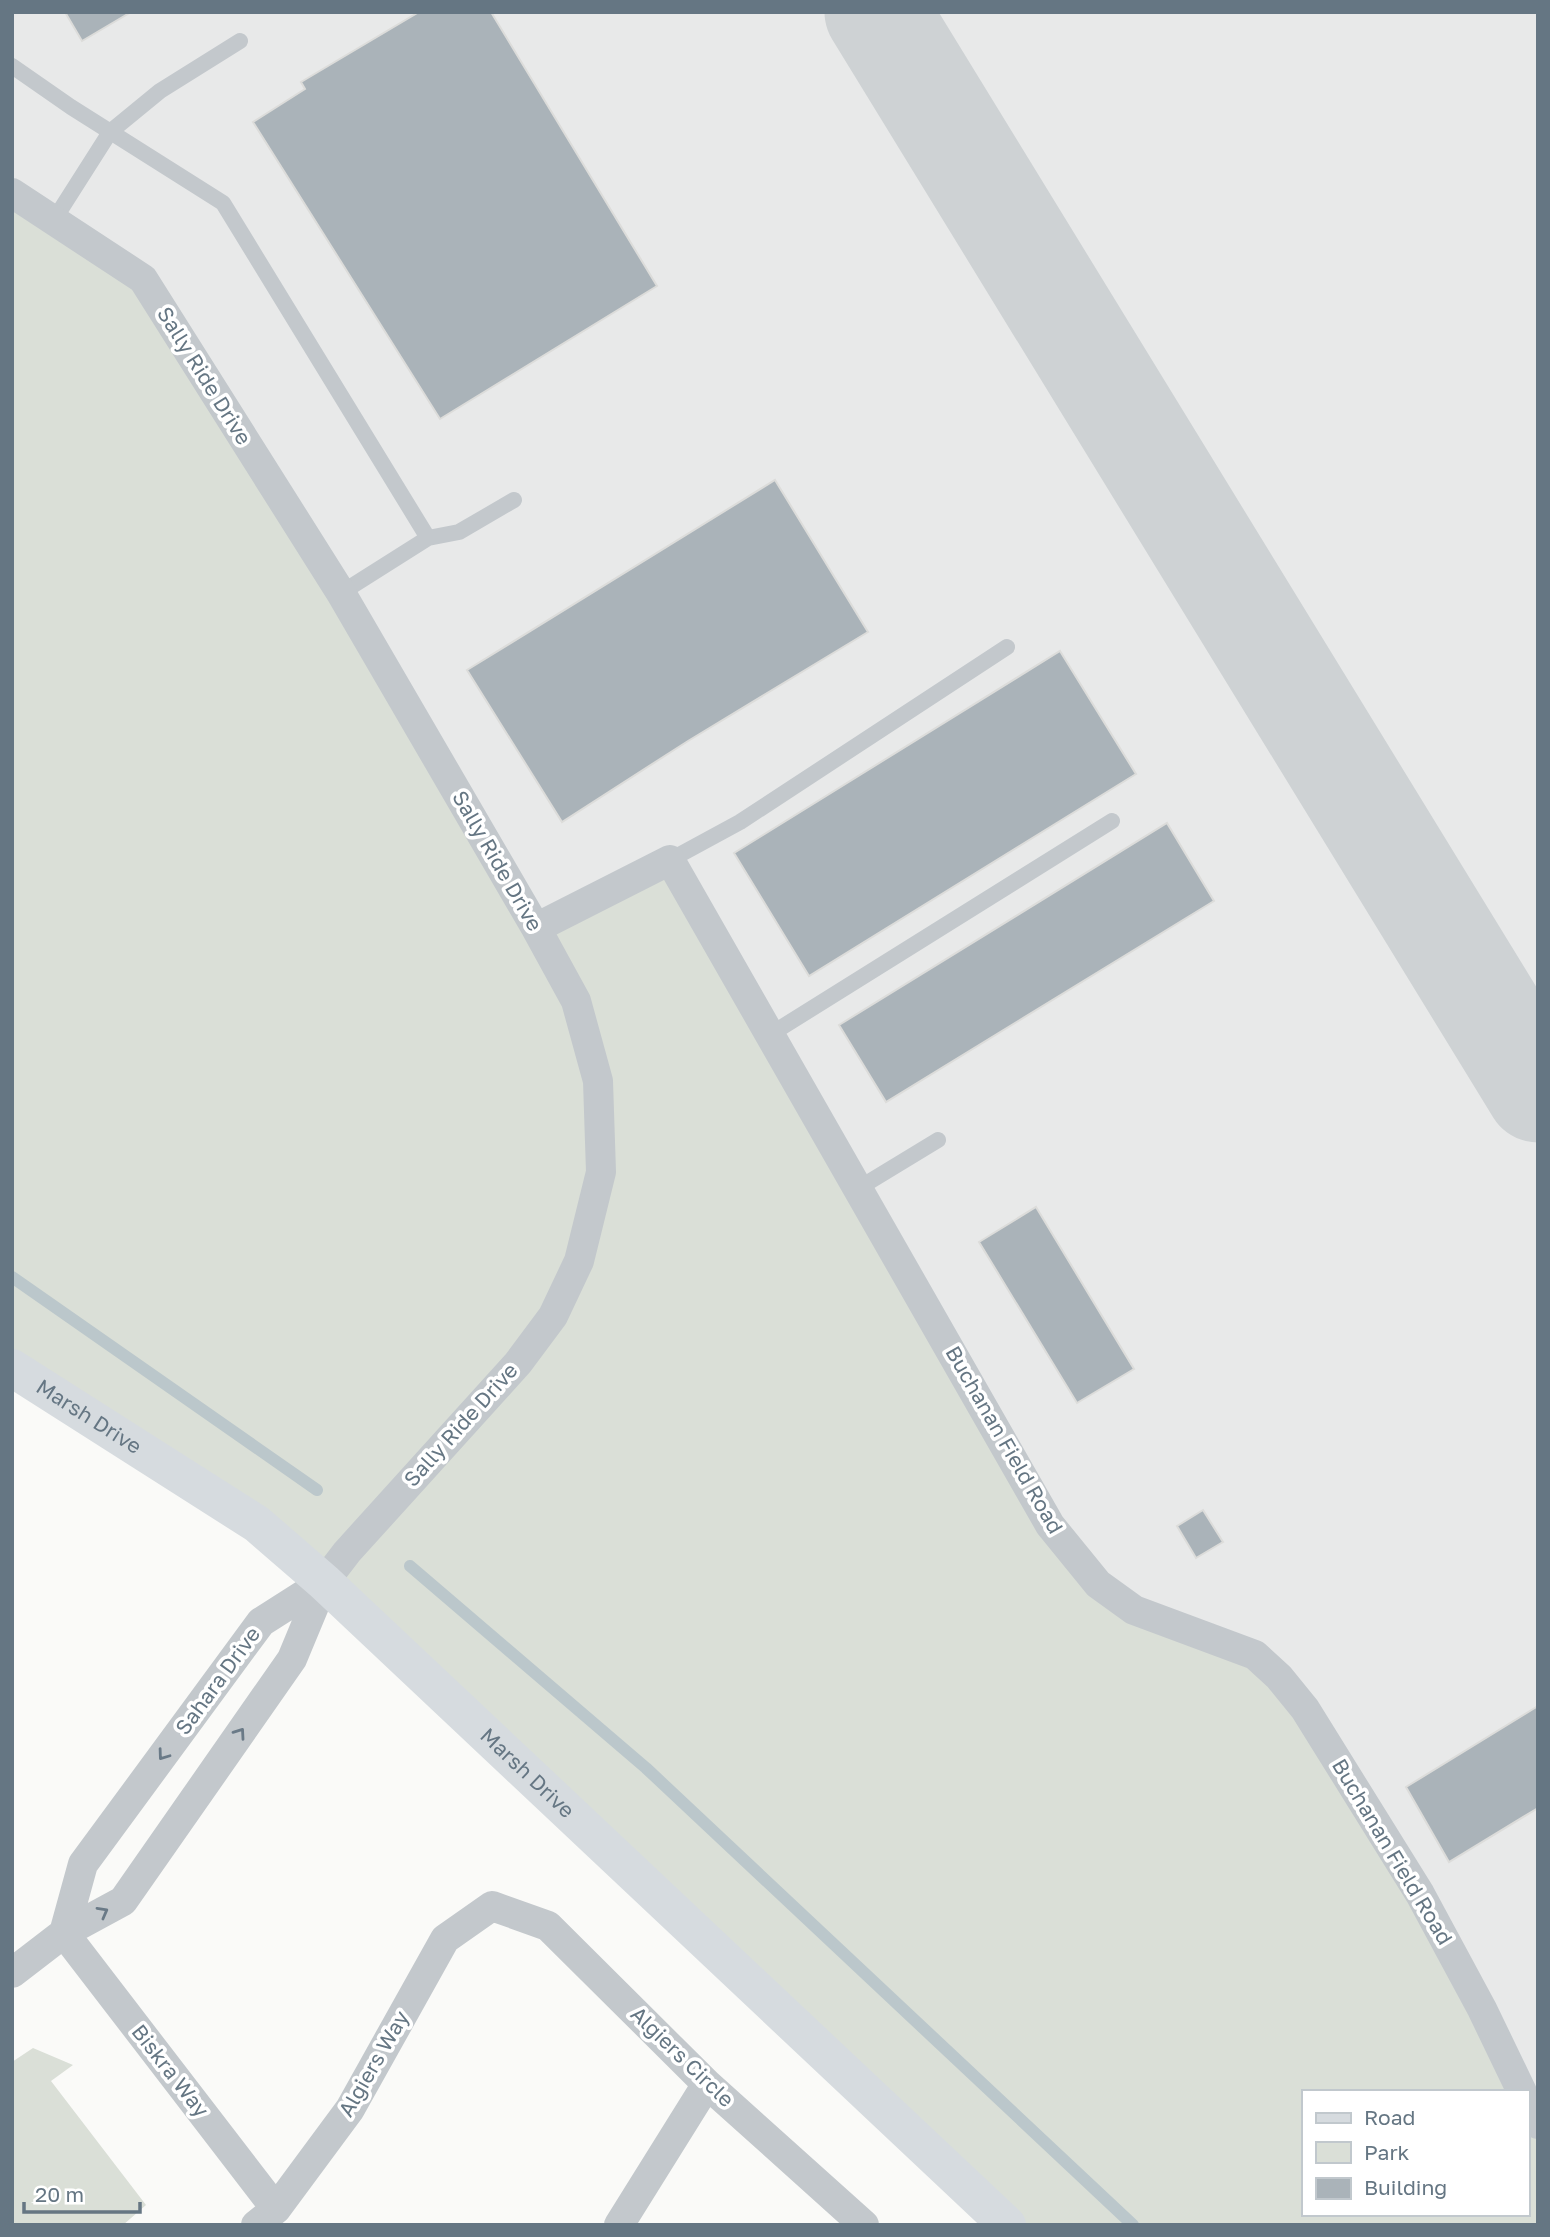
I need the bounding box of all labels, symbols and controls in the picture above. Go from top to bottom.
street label: Sally Ride Drive [152,302,258,449]
street label: Sally Ride Drive [447,786,549,935]
street label: Buchanan Field Road [941,1341,1069,1538]
street label: Sally Ride Drive [398,1357,523,1492]
street label: Marsh Drive [32,1373,147,1459]
street label: Sahara Drive [169,1621,265,1740]
street label: Marsh Drive [475,1722,580,1823]
one-way arrow [232,1728,244,1741]
one-way arrow [159,1747,172,1760]
street label: Buchanan Field Road [1327,1754,1459,1949]
one-way arrow [95,1907,108,1920]
street label: Algiers Circle [626,2001,740,2112]
street label: Algiers Way [332,2006,414,2121]
street label: Biskra Way [127,2019,215,2122]
legend [1302,2090,1529,2216]
text: Road [1364,2104,1415,2130]
text: Park [1364,2139,1410,2165]
scale bar [24,2170,140,2214]
text: Building [1364,2174,1447,2200]
text: 20 m [35,2181,84,2207]

